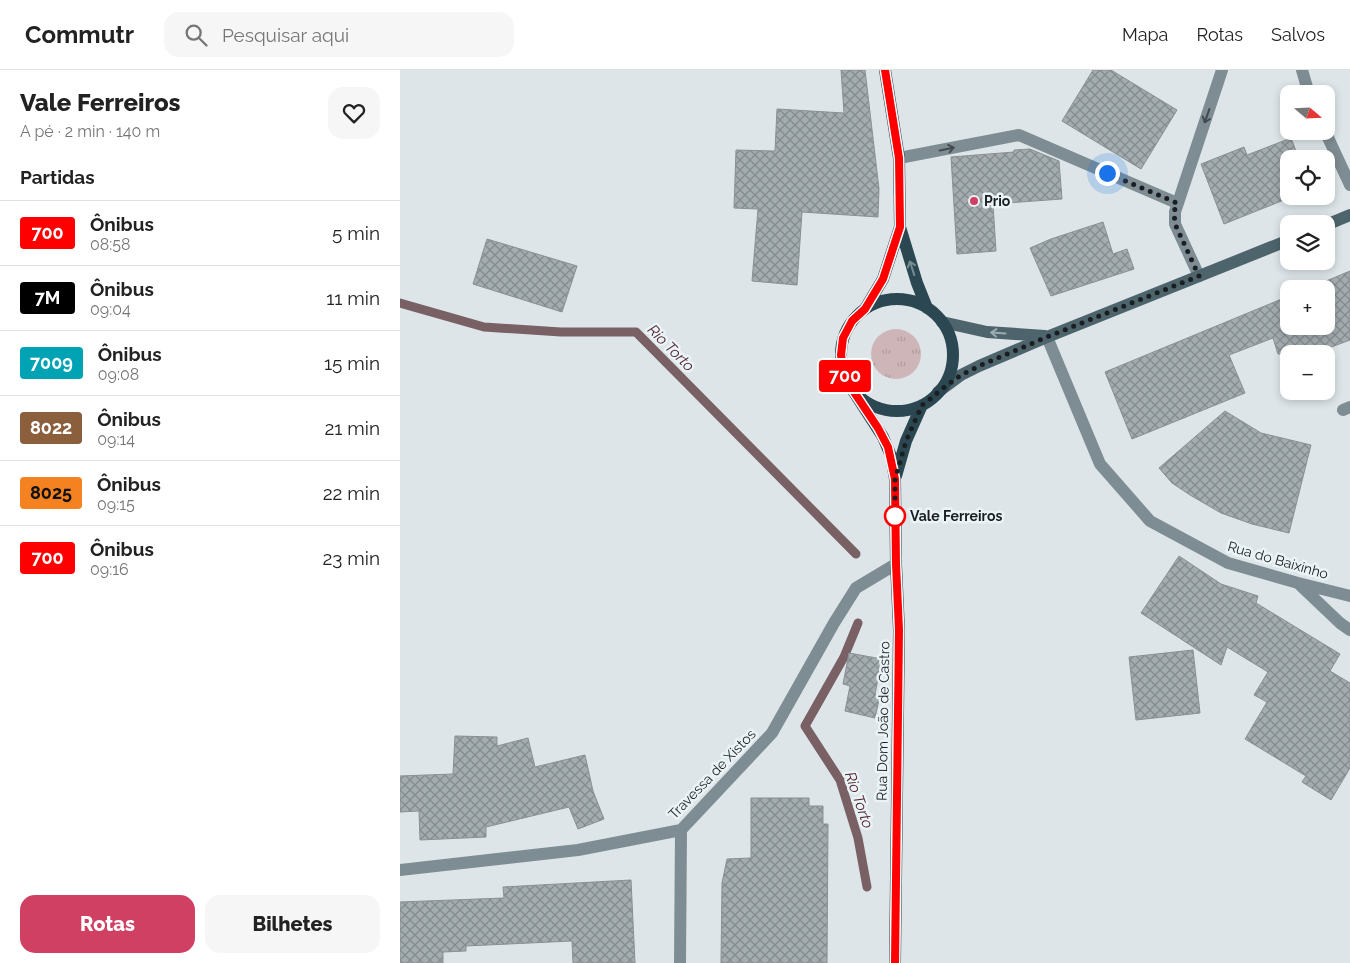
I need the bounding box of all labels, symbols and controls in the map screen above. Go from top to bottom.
search box [164,12,514,57]
text: Commutr [25,20,134,49]
icon: search [182,21,210,49]
text: Pesquisar aqui [222,24,349,46]
text: Mapa [1122,24,1168,45]
text: Rotas [1196,24,1243,45]
text: Salvos [1271,24,1325,45]
north arrow [1280,85,1335,140]
map controls [1280,85,1335,400]
button: heart [328,87,380,139]
text: Vale Ferreiros [20,88,181,117]
one-way arrow [1201,108,1211,124]
text: A pé · 2 min · 140 m [20,122,160,141]
one-way arrow [939,143,955,153]
button: locate [1280,150,1335,205]
your location [1095,161,1120,186]
text: Partidas [20,166,95,188]
place label: Prio [984,193,1011,209]
marker: Prio [968,195,980,207]
text: Ônibus [90,213,154,235]
button: layers [1280,215,1335,270]
text: 700 [31,222,64,243]
text: 5 min [332,222,380,244]
text: 08:58 [90,235,131,254]
one-way arrow [907,261,916,276]
text: Ônibus [90,278,154,300]
button: + [1280,280,1335,335]
text: 7M [35,287,60,308]
text: 11 min [326,287,380,309]
text: 09:04 [90,300,131,319]
water label: Rio Torto [644,321,698,375]
one-way arrow [991,328,1007,338]
text: Ônibus [98,343,162,365]
button: − [1280,345,1335,400]
text: 7009 [30,352,73,373]
text: 15 min [324,352,380,374]
line badge: 700 [816,360,874,392]
text: 09:08 [98,365,139,384]
text: 700 [829,365,861,386]
text: Ônibus [97,408,161,430]
text: 8022 [30,417,72,438]
text: 21 min [324,417,380,439]
text: 09:14 [97,430,135,449]
text: Ônibus [97,473,161,495]
text: 8025 [30,482,72,503]
text: 22 min [323,482,380,504]
text: 09:15 [97,495,135,514]
marker: Vale Ferreiros [884,505,906,527]
place label: Vale Ferreiros [910,508,1002,524]
text: Ônibus [90,538,154,560]
street label: Rua do Baixinho [1226,538,1330,582]
text: 700 [31,547,64,568]
text: 23 min [322,547,380,569]
text: 09:16 [90,560,129,579]
street label: Rua Dom João de Castro [874,641,892,801]
street label: Travessa de Xistos [665,726,759,822]
water label: Rio Torto [841,769,877,831]
button: Rotas [20,895,195,953]
button: Bilhetes [205,895,380,953]

